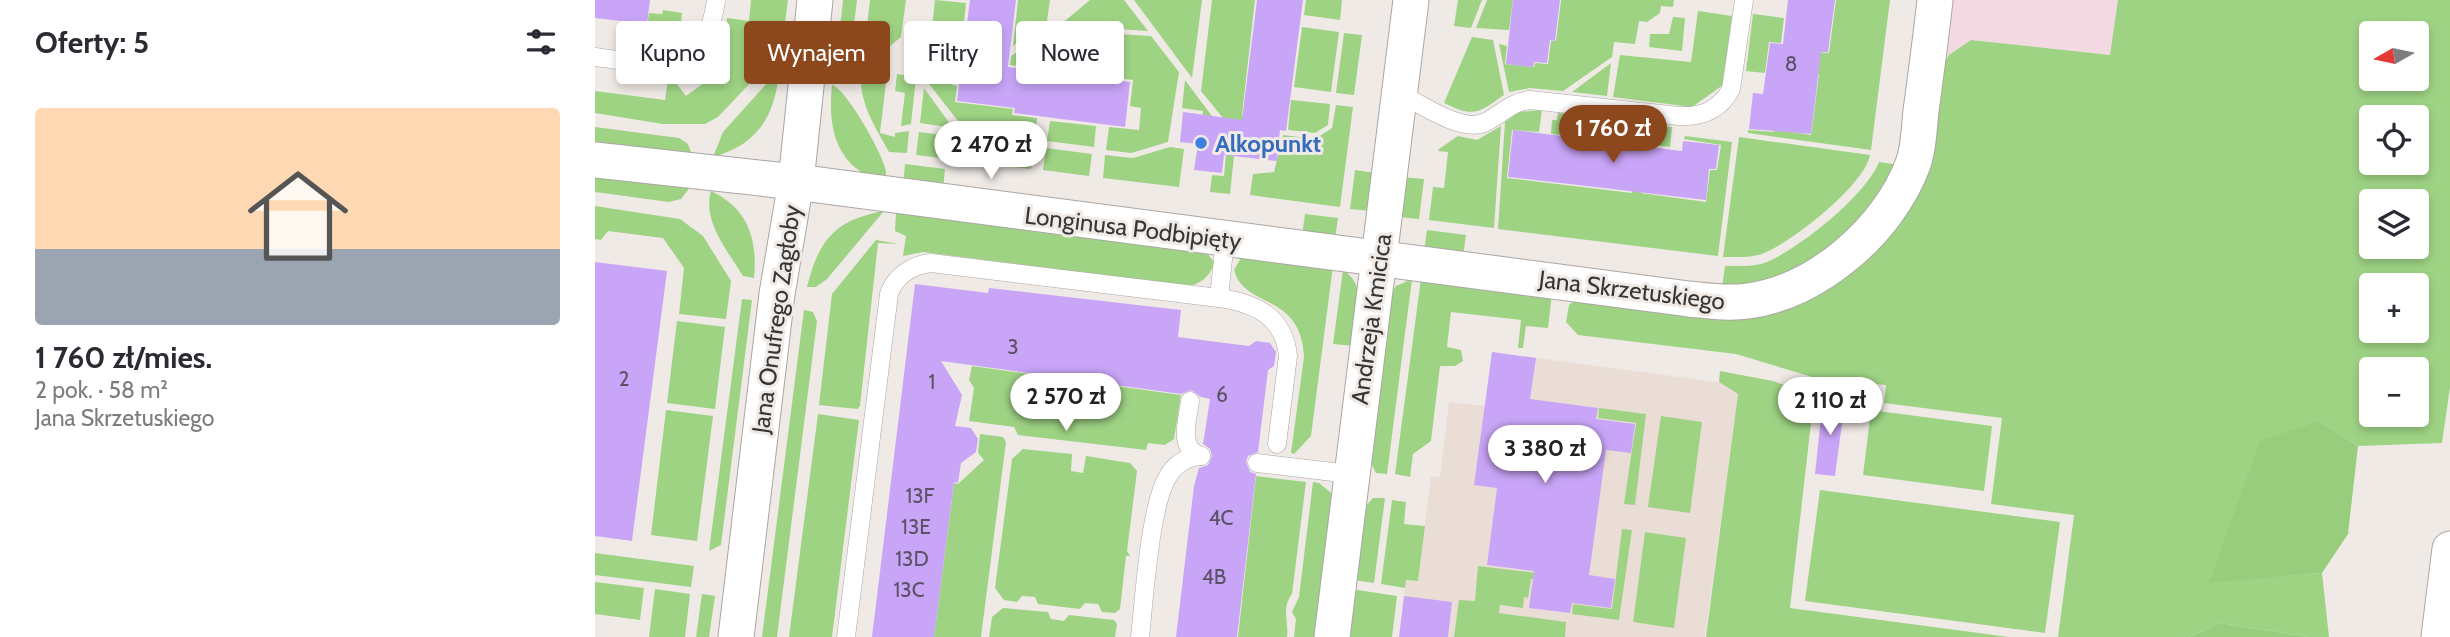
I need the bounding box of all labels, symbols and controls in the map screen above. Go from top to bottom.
chip: Kupno [616,21,730,84]
chip: Wynajem [744,21,890,84]
chip: Filtry [904,21,1002,84]
chip: Nowe [1016,21,1124,84]
north arrow [2359,21,2429,91]
map controls [2359,21,2429,427]
icon: filters [522,23,560,61]
text: Oferty: 5 [35,24,149,61]
house number: 8 [1785,51,1797,76]
button: locate [2359,105,2429,175]
pin: 1 760 zł [1541,106,1685,165]
text: 1 760 zł [1575,114,1651,142]
pin: 2 470 zł [919,122,1063,181]
place label: Alkopunkt [1215,129,1321,158]
text: 2 470 zł [950,130,1032,158]
marker: Alkopunkt [1193,135,1209,151]
icon: home [235,153,361,279]
button: layers [2359,189,2429,259]
street label: Longinusa Podbipięty [1023,200,1243,256]
street label: Jana Onufrego Zagłoby [745,203,806,436]
street label: Andrzeja Kmicica [1345,231,1397,406]
street label: Jana Skrzetuskiego [1536,264,1727,316]
button: + [2359,273,2429,343]
house number: 3 [1007,334,1019,359]
text: 1 760 zł/mies. [35,339,212,376]
button: − [2359,357,2429,427]
house number: 2 [618,366,630,391]
house number: 1 [929,369,935,394]
pin: 2 570 zł [994,374,1138,433]
text: 2 pok. · 58 m² [35,376,168,404]
pin: 2 110 zł [1758,378,1902,437]
text: 2 570 zł [1026,382,1106,410]
house number: 6 [1216,382,1228,407]
text: 2 110 zł [1794,386,1866,414]
text: Jana Skrzetuskiego [35,404,214,432]
pin: 3 380 zł [1473,426,1617,485]
text: 3 380 zł [1504,434,1586,462]
house number: 13F [905,483,935,508]
house number: 4C [1208,505,1234,530]
house number: 13E [901,514,931,539]
house number: 13D [895,546,929,571]
house number: 4B [1202,564,1226,589]
house number: 13C [893,577,925,602]

